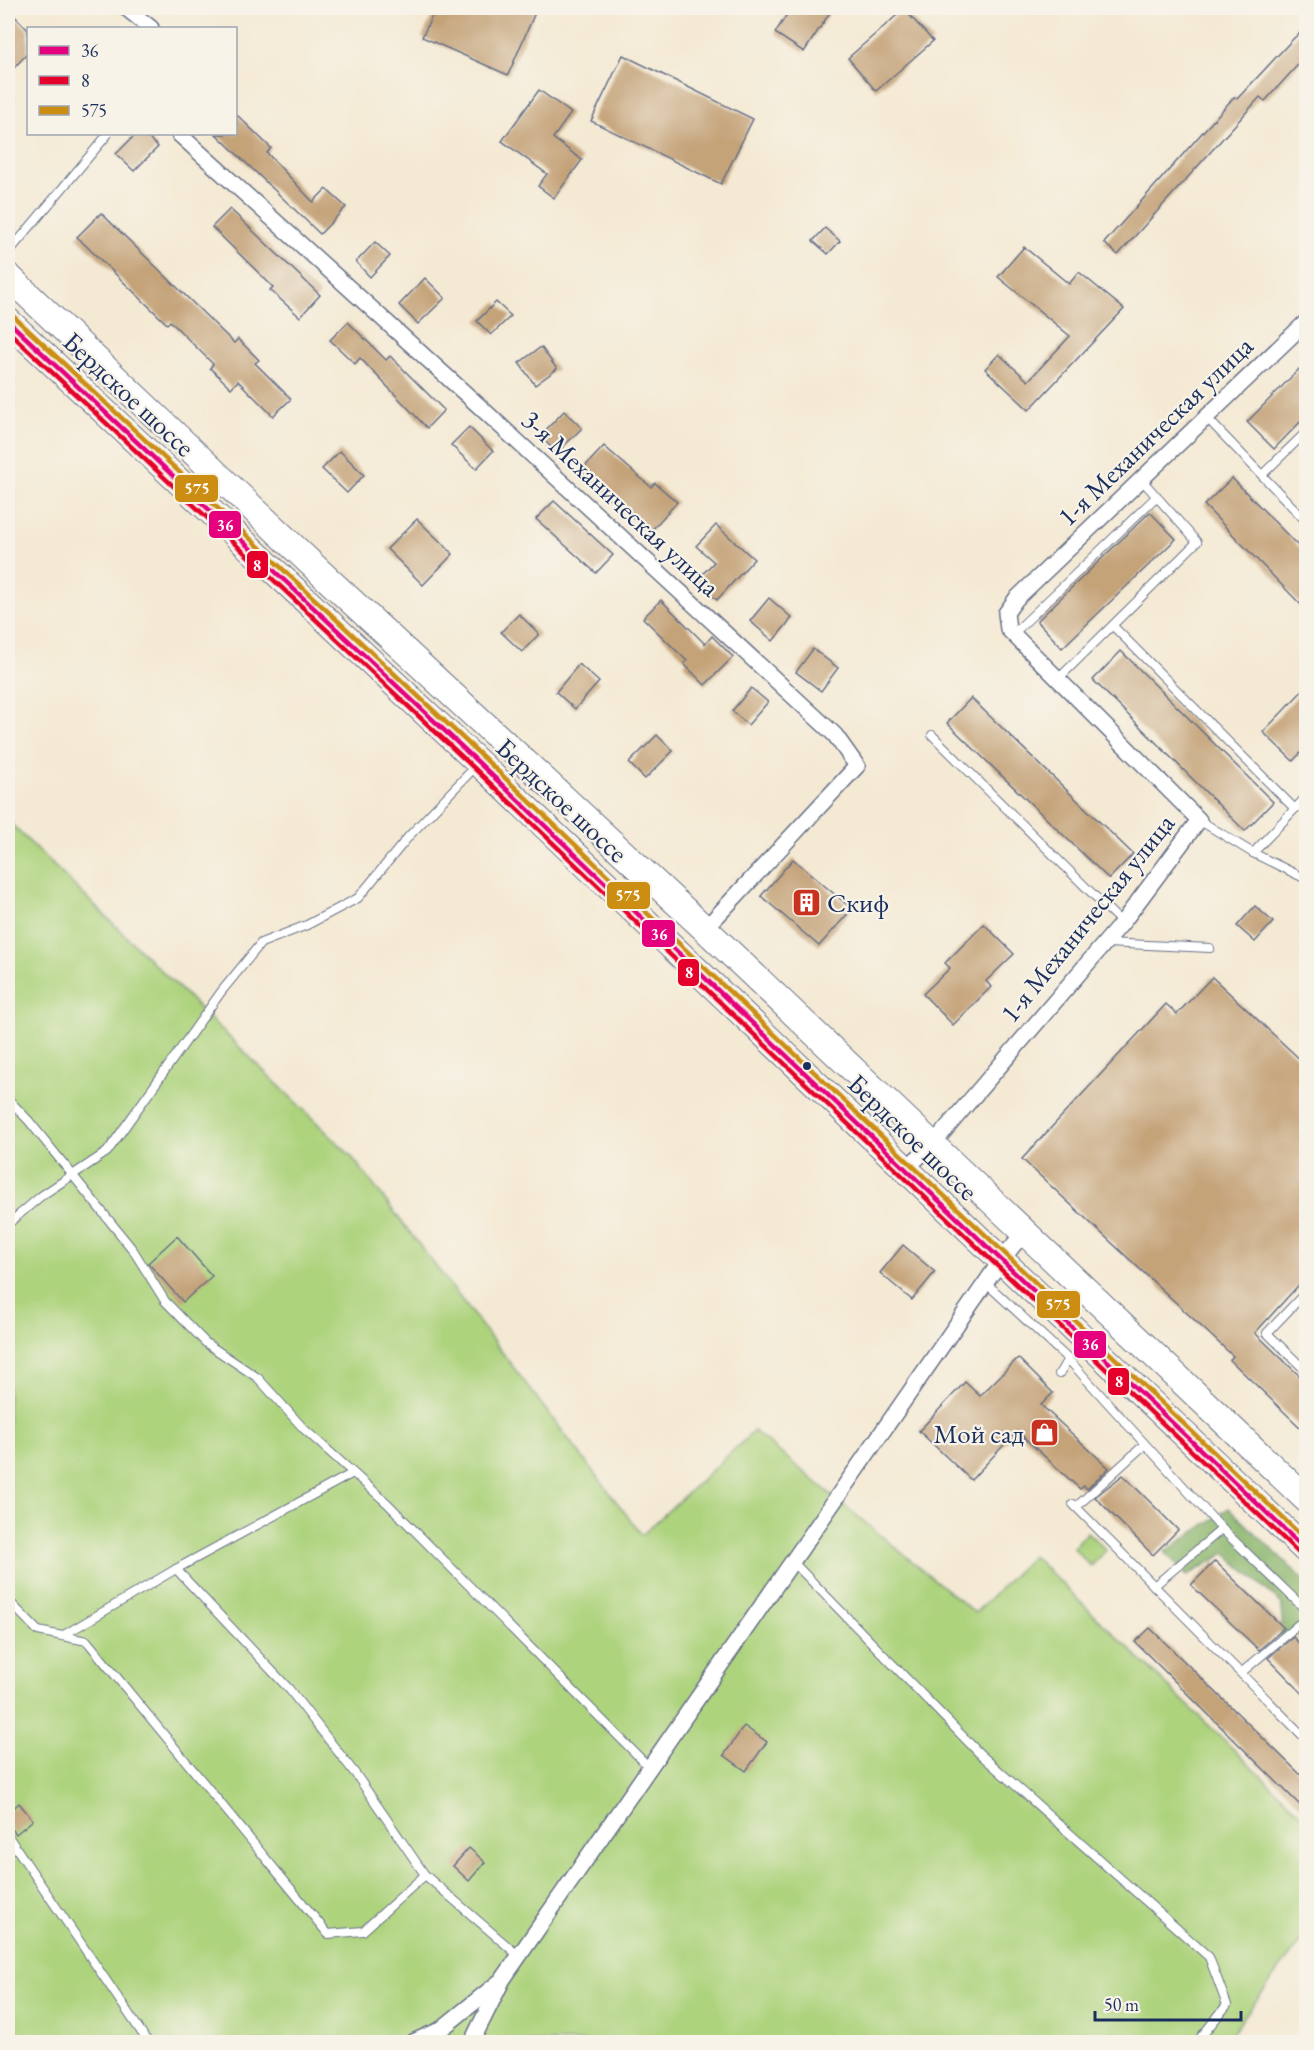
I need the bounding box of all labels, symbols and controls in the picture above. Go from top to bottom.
legend [27,27,237,135]
text: 36 [81,39,99,62]
text: 8 [81,69,90,92]
text: 575 [81,99,107,122]
street label: Бердское шоссе [56,324,202,464]
street label: 1-я Механическая улица [1050,328,1260,533]
street label: 3-я Механическая улица [514,402,728,604]
line badge: 575 [174,474,219,503]
text: 575 [184,478,210,499]
line badge: 36 [208,510,242,539]
text: 36 [217,515,234,536]
line badge: 8 [246,550,269,579]
text: 8 [253,555,261,576]
street label: Бердское шоссе [489,730,635,870]
street label: 1-я Механическая улица [992,806,1182,1030]
line badge: 575 [606,881,651,910]
text: 575 [615,885,641,906]
place label: Скиф [827,885,889,920]
building icon: Скиф [790,886,822,918]
line badge: 36 [641,919,676,948]
text: 36 [651,924,668,945]
line badge: 8 [677,958,700,987]
text: 8 [685,962,693,983]
unlabelled marker [801,1060,813,1072]
street label: Бердское шоссе [841,1066,985,1208]
line badge: 575 [1036,1290,1081,1319]
text: 575 [1045,1294,1071,1315]
line badge: 36 [1073,1330,1107,1359]
text: 36 [1082,1334,1099,1355]
line badge: 8 [1107,1367,1130,1396]
text: 8 [1115,1371,1123,1392]
place label: Мой сад [934,1416,1024,1451]
shop icon: Мой сад [1029,1417,1061,1449]
scale bar [1095,1984,1240,2022]
text: 50 m [1104,1993,1139,2016]

